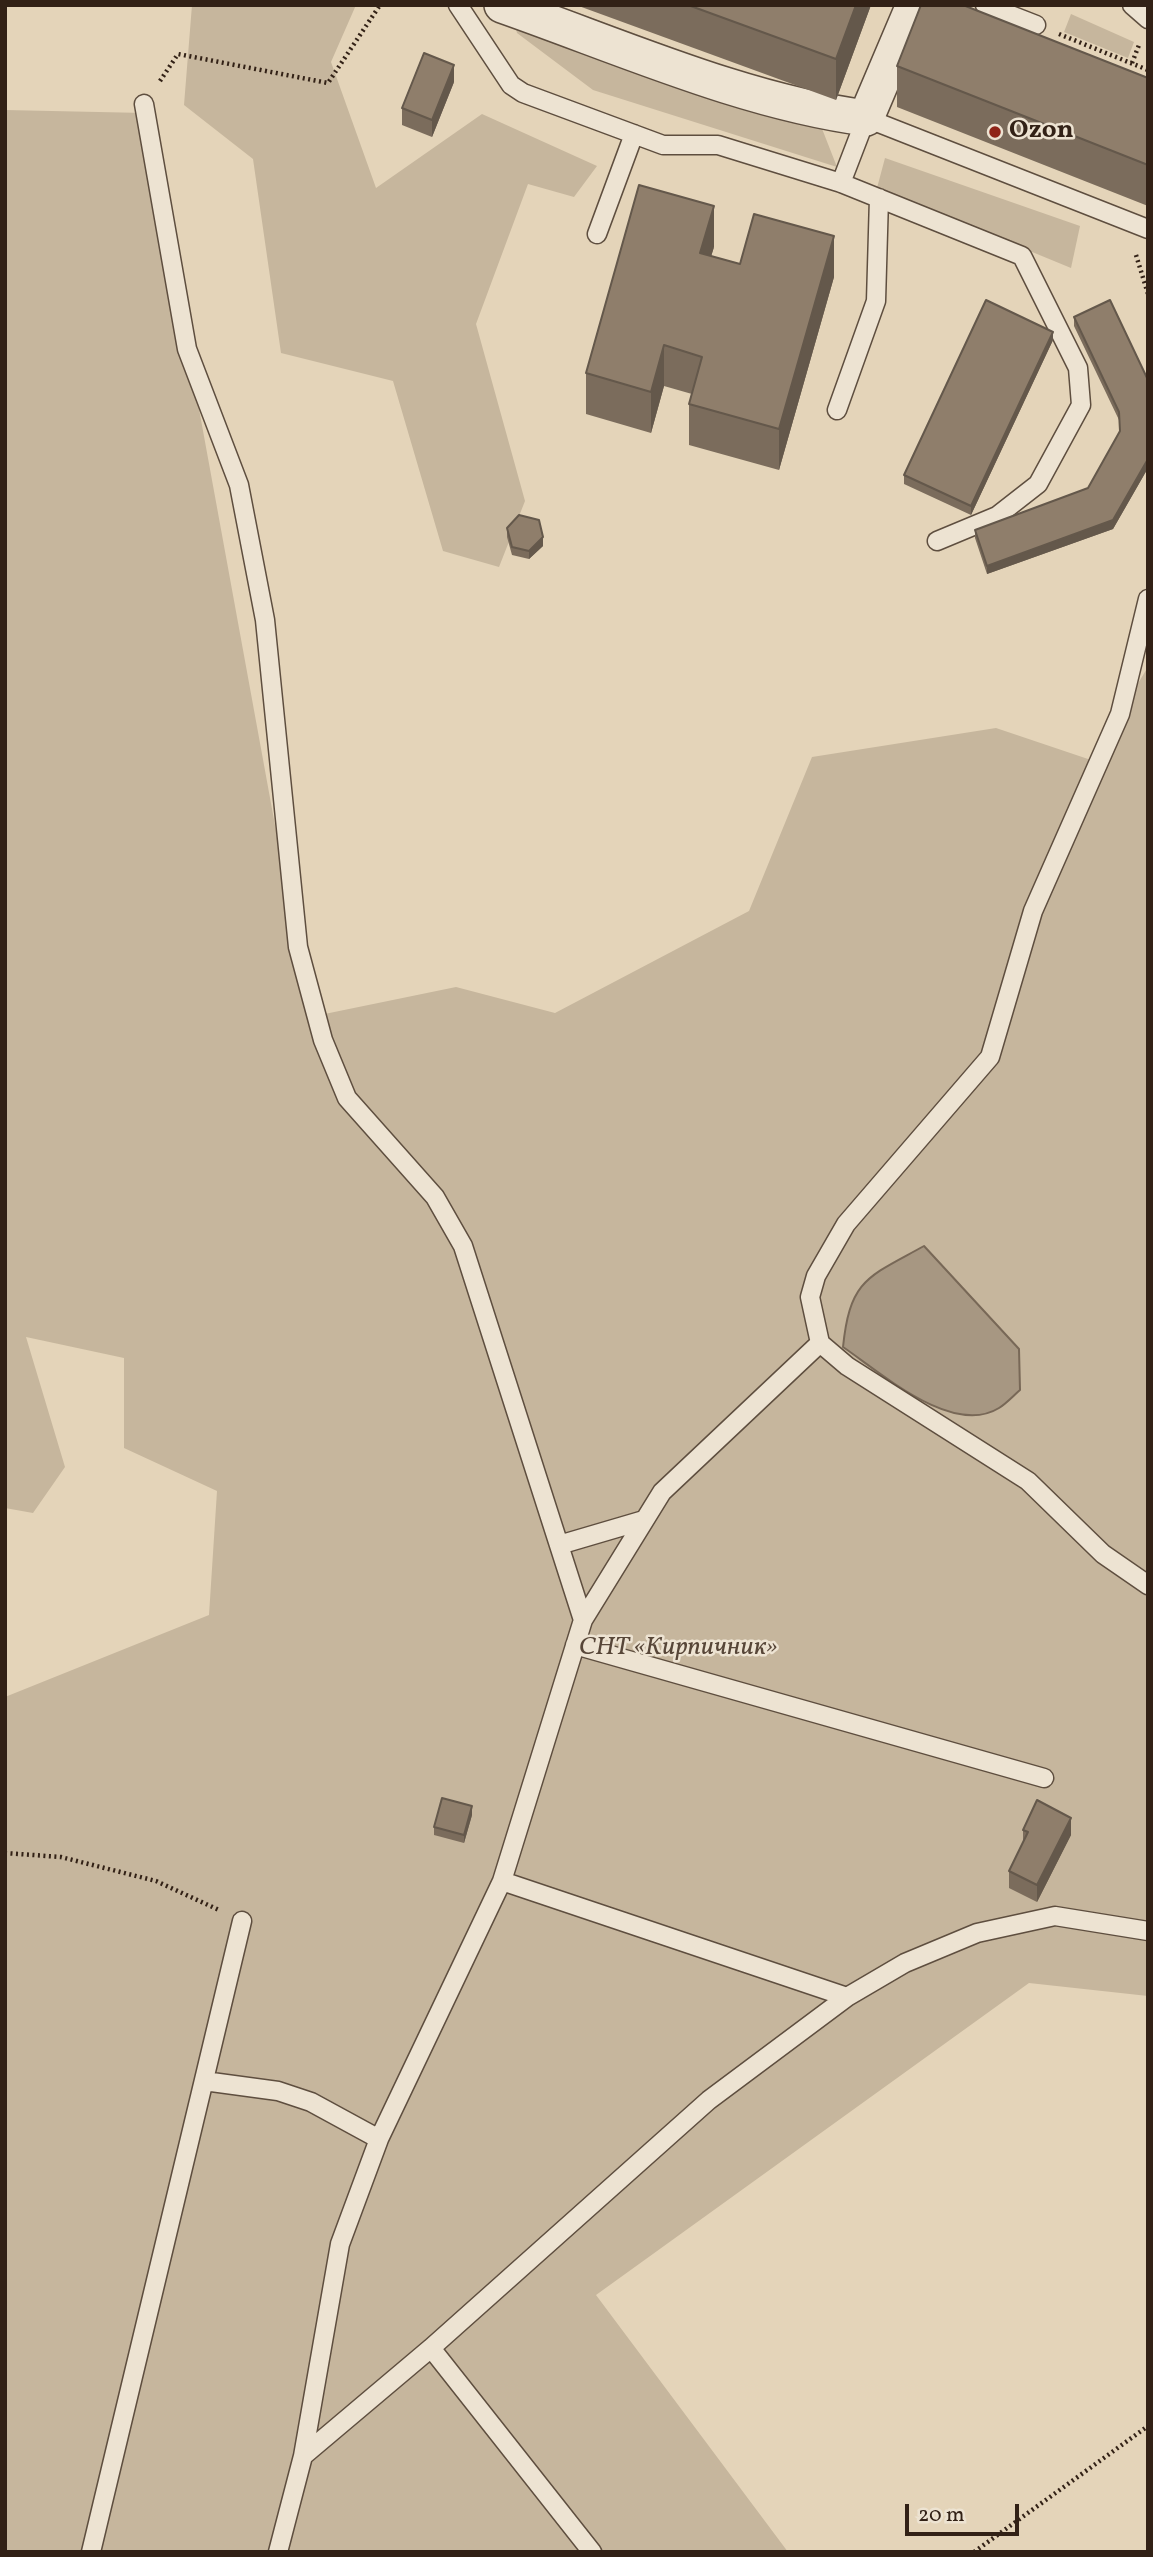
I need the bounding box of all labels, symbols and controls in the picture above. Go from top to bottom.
place label: Ozon [1009,116,1074,148]
marker: Ozon [987,124,1003,140]
park label: СНТ «Кирпичник» [579,1633,777,1665]
scale bar [908,2490,1022,2534]
text: 20 m [918,2501,964,2530]

